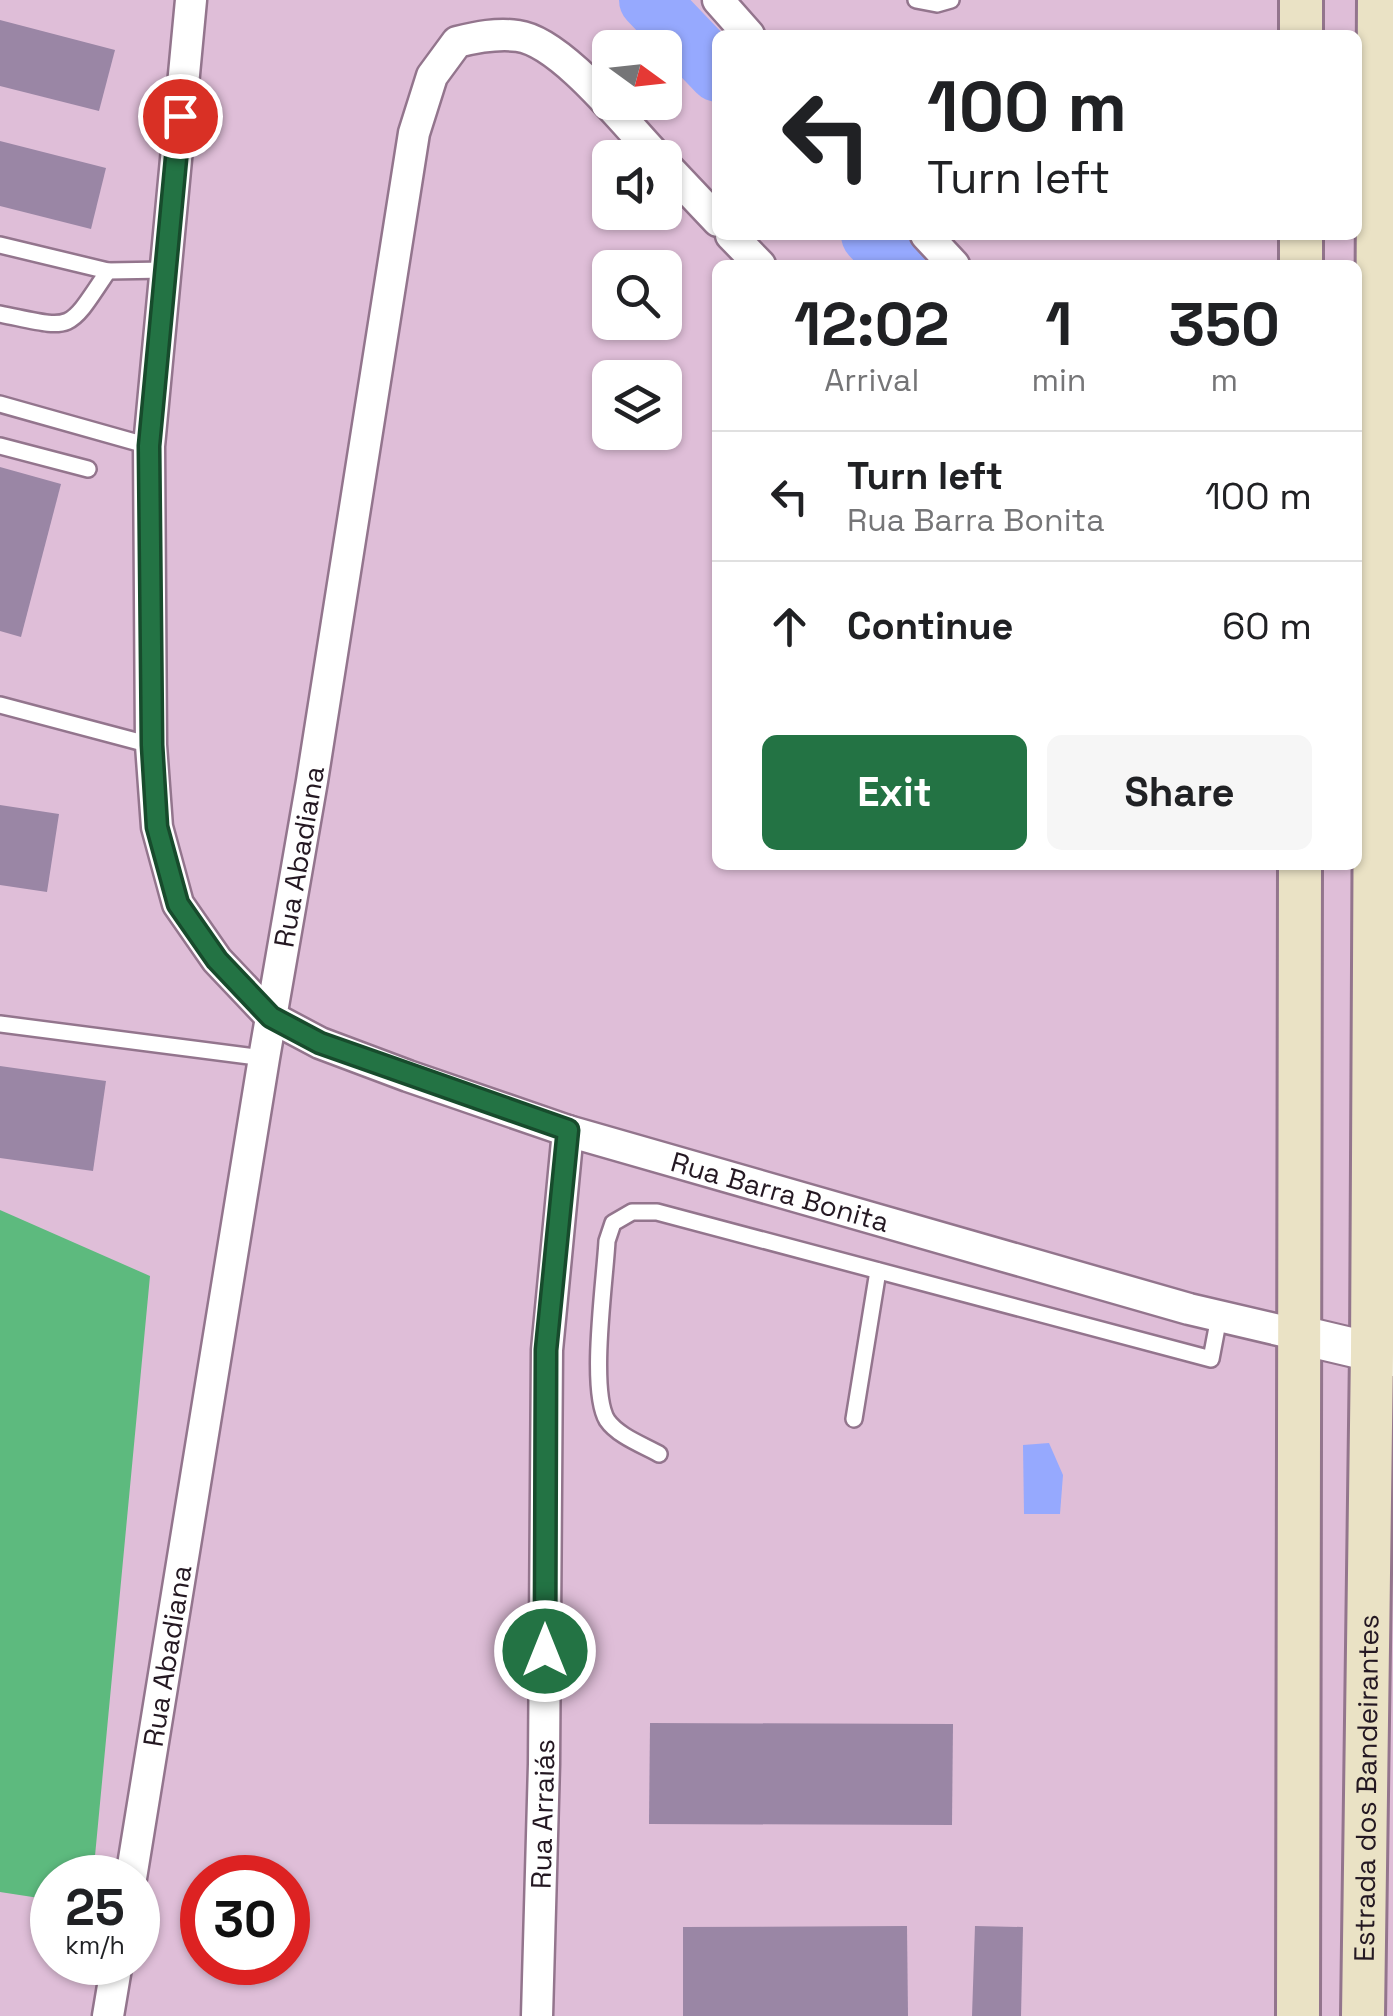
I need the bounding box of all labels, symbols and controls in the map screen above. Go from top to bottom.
north arrow [592,30,682,120]
map controls [592,30,682,450]
text: 100 m [927,62,1127,151]
icon: left [762,70,892,200]
pin [138,74,223,159]
icon: arrive [153,89,208,144]
button: sound [592,140,682,230]
text: Turn left [927,149,1110,206]
button: search [592,250,682,340]
text: 12:02 [794,286,949,363]
text: 1 [1045,286,1072,363]
text: 350 [1168,286,1280,363]
button: layers [592,360,682,450]
text: Arrival [824,360,919,400]
text: min [1031,360,1086,400]
text: m [1210,360,1238,400]
text: Turn left [847,452,1003,500]
icon: left [762,469,817,524]
text: 100 m [1205,472,1312,520]
text: Rua Barra Bonita [847,500,1105,540]
icon: ahead [762,599,817,654]
text: Continue [847,602,1013,650]
text: 60 m [1222,602,1312,650]
button: Exit [762,735,1027,850]
button: Share [1047,735,1312,850]
street label: Rua Abadiana [265,763,332,950]
street label: Rua Barra Bonita [667,1143,893,1240]
street label: Rua Abadiana [135,1562,199,1749]
position arrow [493,1599,597,1703]
street label: Estrada dos Bandeirantes [1346,1614,1386,1962]
street label: Rua Arraiás [523,1739,562,1889]
speed limit sign: 30 [180,1855,310,1985]
text: 25 [65,1876,125,1940]
text: km/h [65,1929,125,1961]

